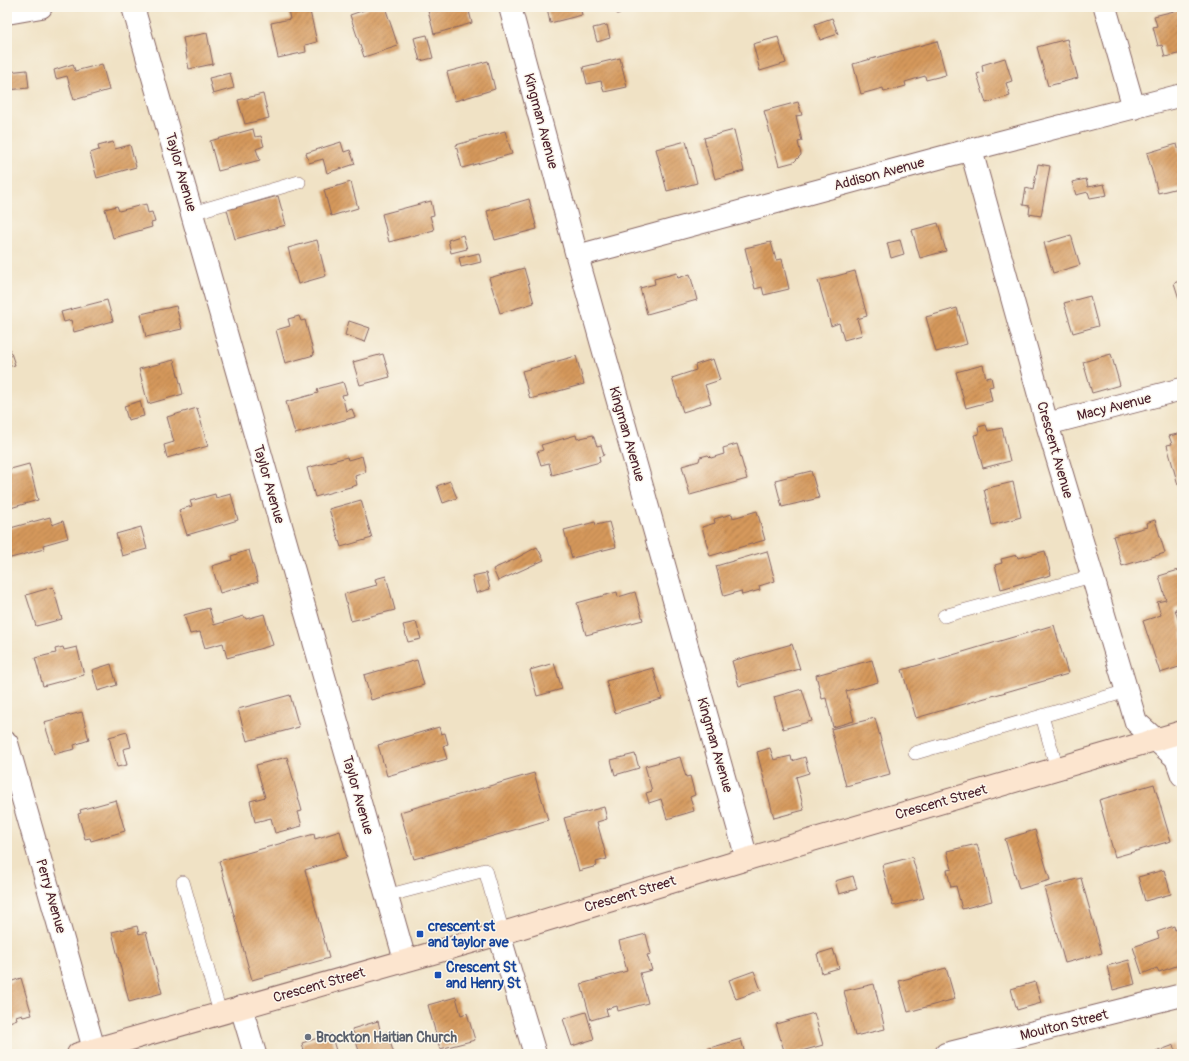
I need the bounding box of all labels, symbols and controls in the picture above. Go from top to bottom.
street label: Kingman Avenue [520,71,562,171]
street label: Taylor Avenue [162,131,200,214]
street label: Addison Avenue [832,154,926,194]
street label: Kingman Avenue [605,384,649,484]
street label: Macy Avenue [1075,390,1153,424]
street label: Crescent Avenue [1033,400,1077,500]
street label: Taylor Avenue [250,443,288,526]
street label: Kingman Avenue [693,695,737,795]
street label: Taylor Avenue [339,754,377,837]
street label: Crescent Street [893,781,989,823]
street label: Perry Avenue [32,857,70,935]
street label: Crescent Street [582,872,678,916]
place label: crescent st and taylor ave [427,918,510,951]
marker: crescent st and taylor ave [415,929,425,939]
place label: Crescent St and Henry St [446,959,521,992]
street label: Crescent Street [271,964,367,1006]
marker: Crescent St and Henry St [433,970,443,980]
street label: Moulton Street [1018,1006,1110,1044]
place label: Brockton Haitian Church [316,1029,457,1046]
marker: Brockton Haitian Church [303,1032,313,1042]

